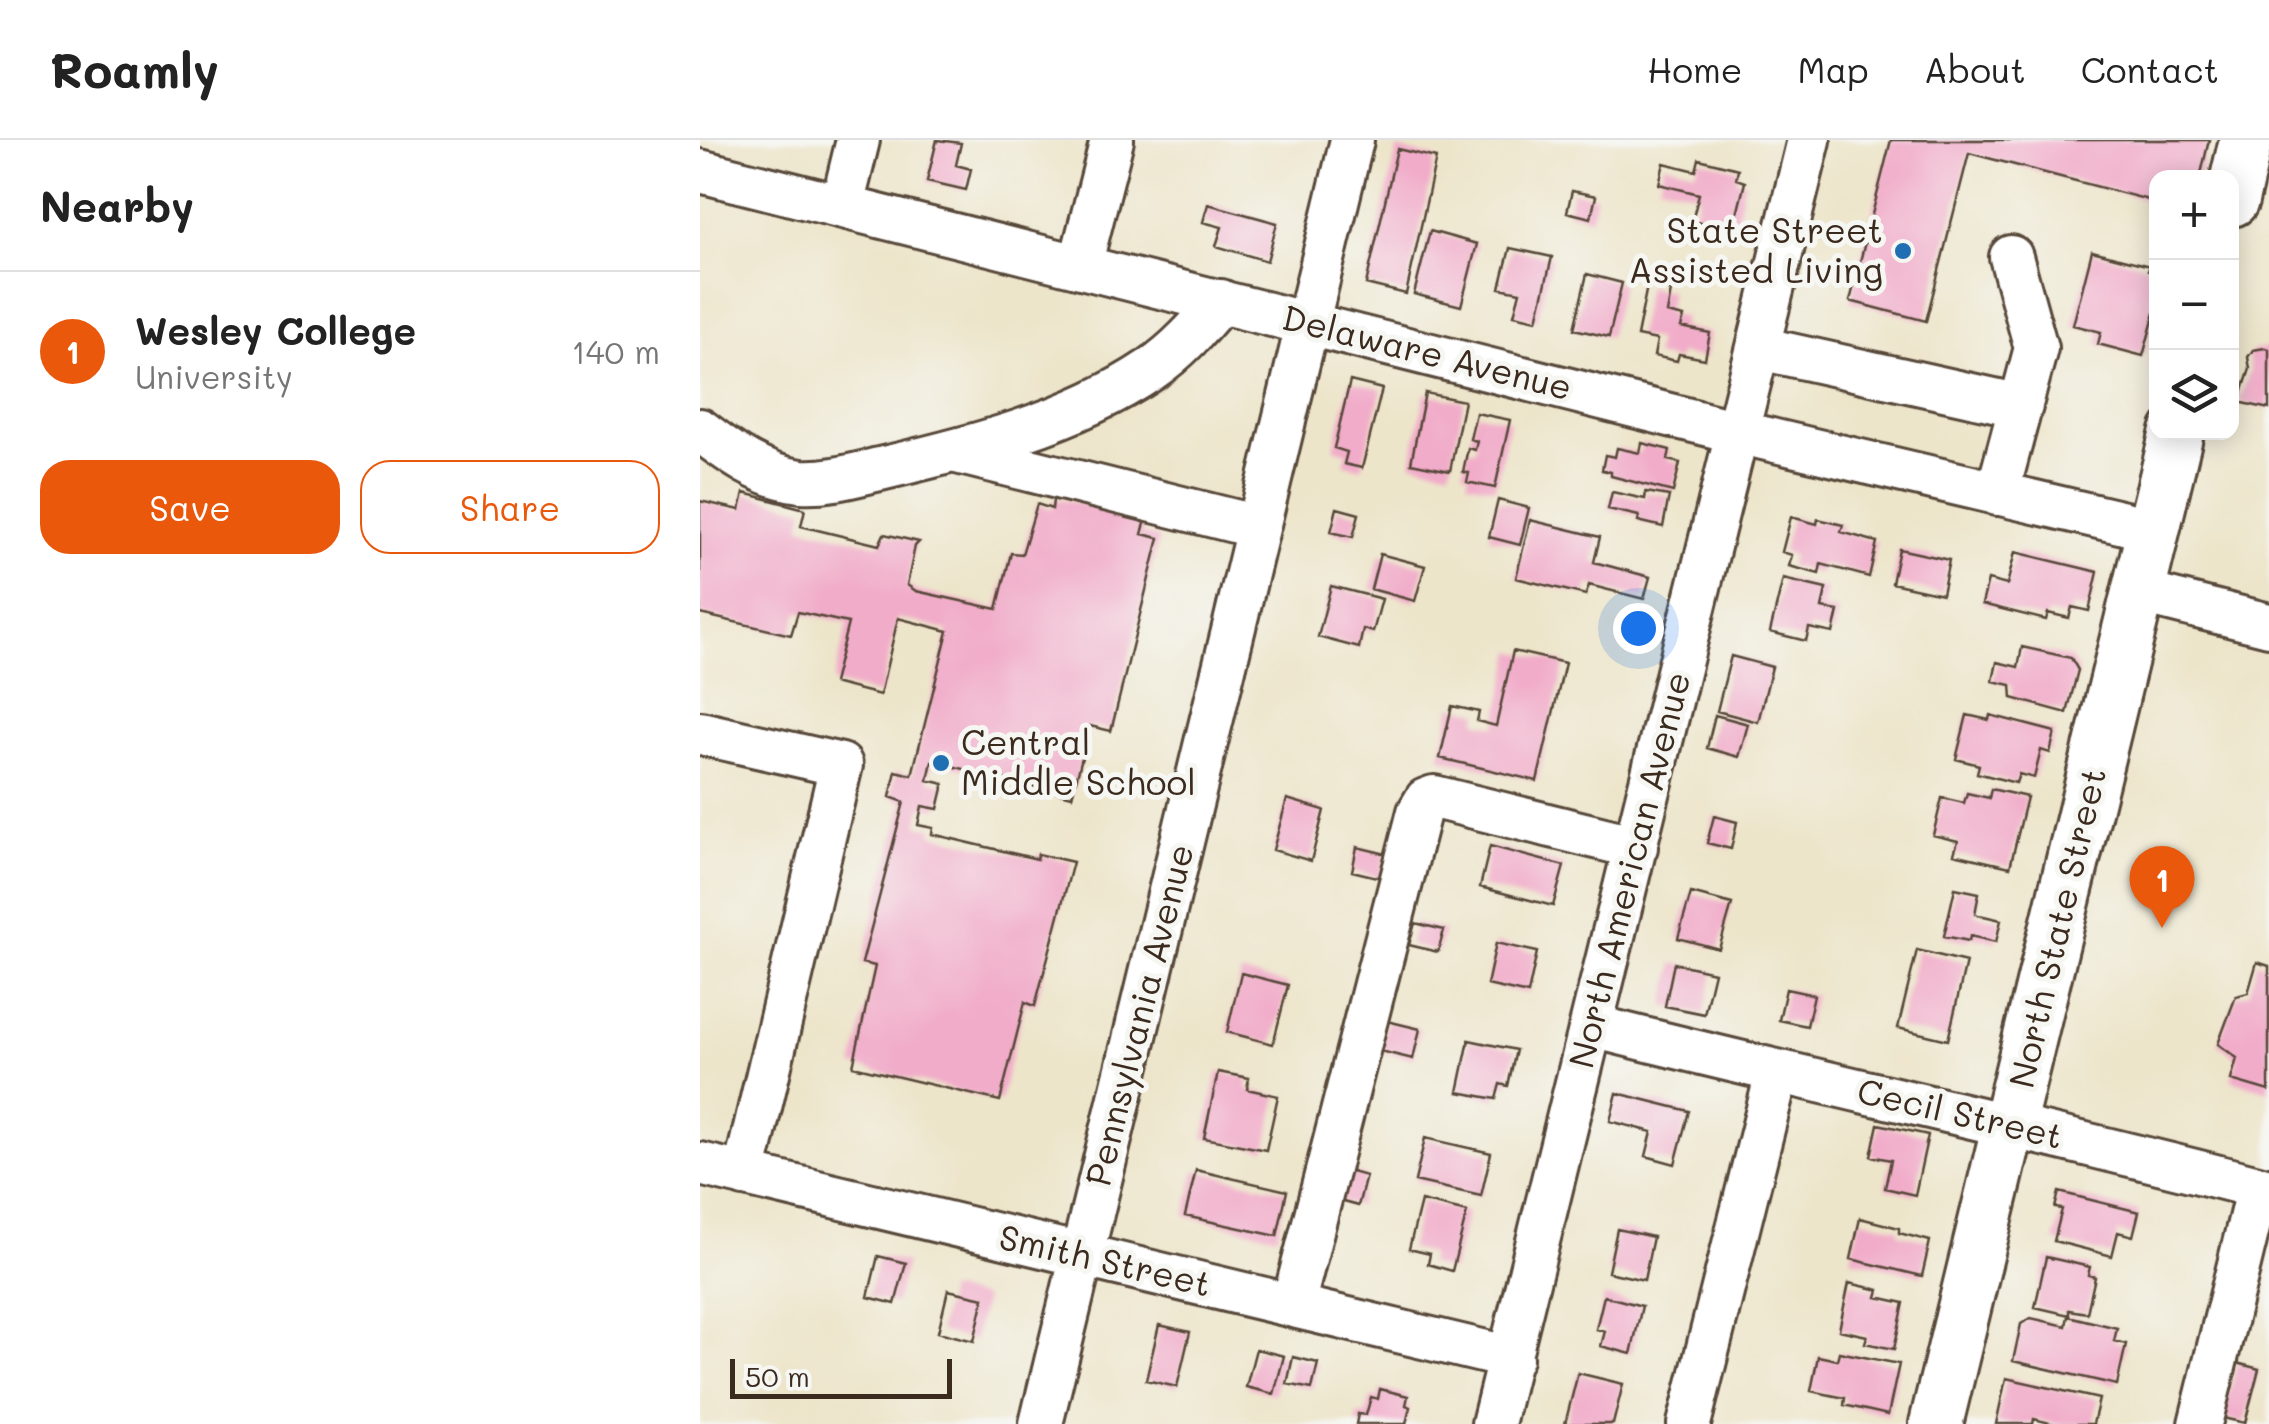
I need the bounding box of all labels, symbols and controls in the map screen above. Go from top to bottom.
text: Roamly [50,38,219,100]
text: Home [1647,46,1743,92]
text: Map [1798,46,1869,92]
text: About [1924,46,2026,92]
text: Contact [2081,46,2219,92]
map controls [2149,170,2239,440]
button: + [2149,170,2239,260]
text: Nearby [40,178,194,233]
place label: State Street Assisted Living [1629,206,1883,292]
marker: State Street Assisted Living [1892,240,1914,262]
button: − [2149,260,2239,350]
street label: Delaware Avenue [1278,293,1577,409]
text: Wesley College [135,305,416,355]
text: 1 [65,330,80,372]
text: 140 m [571,330,660,372]
button: layers [2149,350,2239,440]
text: University [135,355,293,397]
button: Save [40,460,340,554]
button: Share [360,460,660,554]
your location [1613,603,1664,654]
street label: North American Avenue [1557,667,1700,1072]
place label: Central Middle School [961,718,1196,804]
marker: Central Middle School [930,752,952,774]
street label: North State Street [1997,763,2115,1092]
street label: Pennsylvania Avenue [1073,839,1203,1190]
pin: 1 [2130,846,2194,928]
street label: Cecil Street [1853,1066,2068,1158]
street label: Smith Street [995,1212,1216,1306]
scale bar [730,1354,952,1398]
text: 50 m [745,1358,810,1394]

